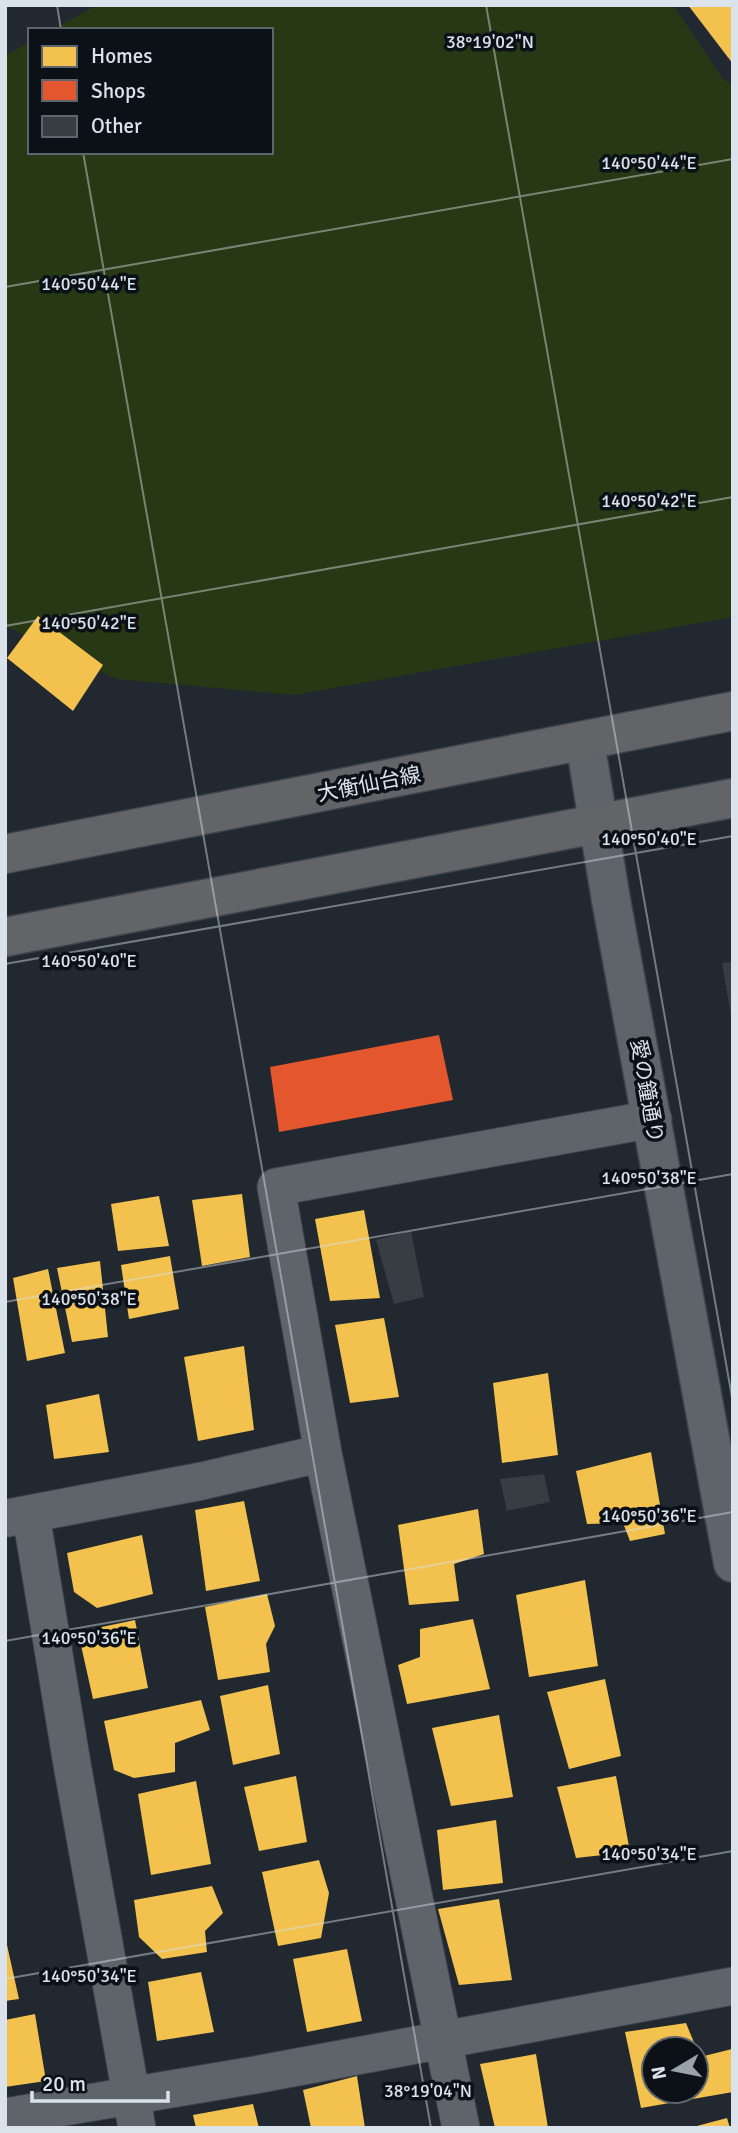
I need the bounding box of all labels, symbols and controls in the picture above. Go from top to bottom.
legend [28,28,273,154]
text: 38°19'02"N [446,31,534,53]
text: Homes [91,43,153,69]
text: Shops [91,78,145,104]
text: Other [91,113,142,139]
text: 140°50'44"E [601,152,697,174]
text: 140°50'44"E [41,273,137,295]
text: 140°50'42"E [601,490,697,512]
text: 140°50'42"E [41,612,137,634]
street label: 大衡仙台線 [315,761,423,807]
text: 140°50'40"E [601,828,697,850]
text: 140°50'40"E [41,950,137,972]
street label: 愛の鐘通り [625,1037,669,1145]
text: 140°50'38"E [601,1167,697,1189]
text: 140°50'38"E [41,1288,137,1310]
text: 140°50'36"E [601,1505,697,1527]
text: 140°50'36"E [41,1627,137,1649]
text: 140°50'34"E [601,1843,697,1865]
text: 140°50'34"E [41,1965,137,1987]
north arrow [640,2035,710,2105]
scale bar [32,2060,168,2104]
text: N [646,2064,672,2081]
text: 20 m [42,2071,86,2097]
text: 38°19'04"N [384,2080,472,2102]

